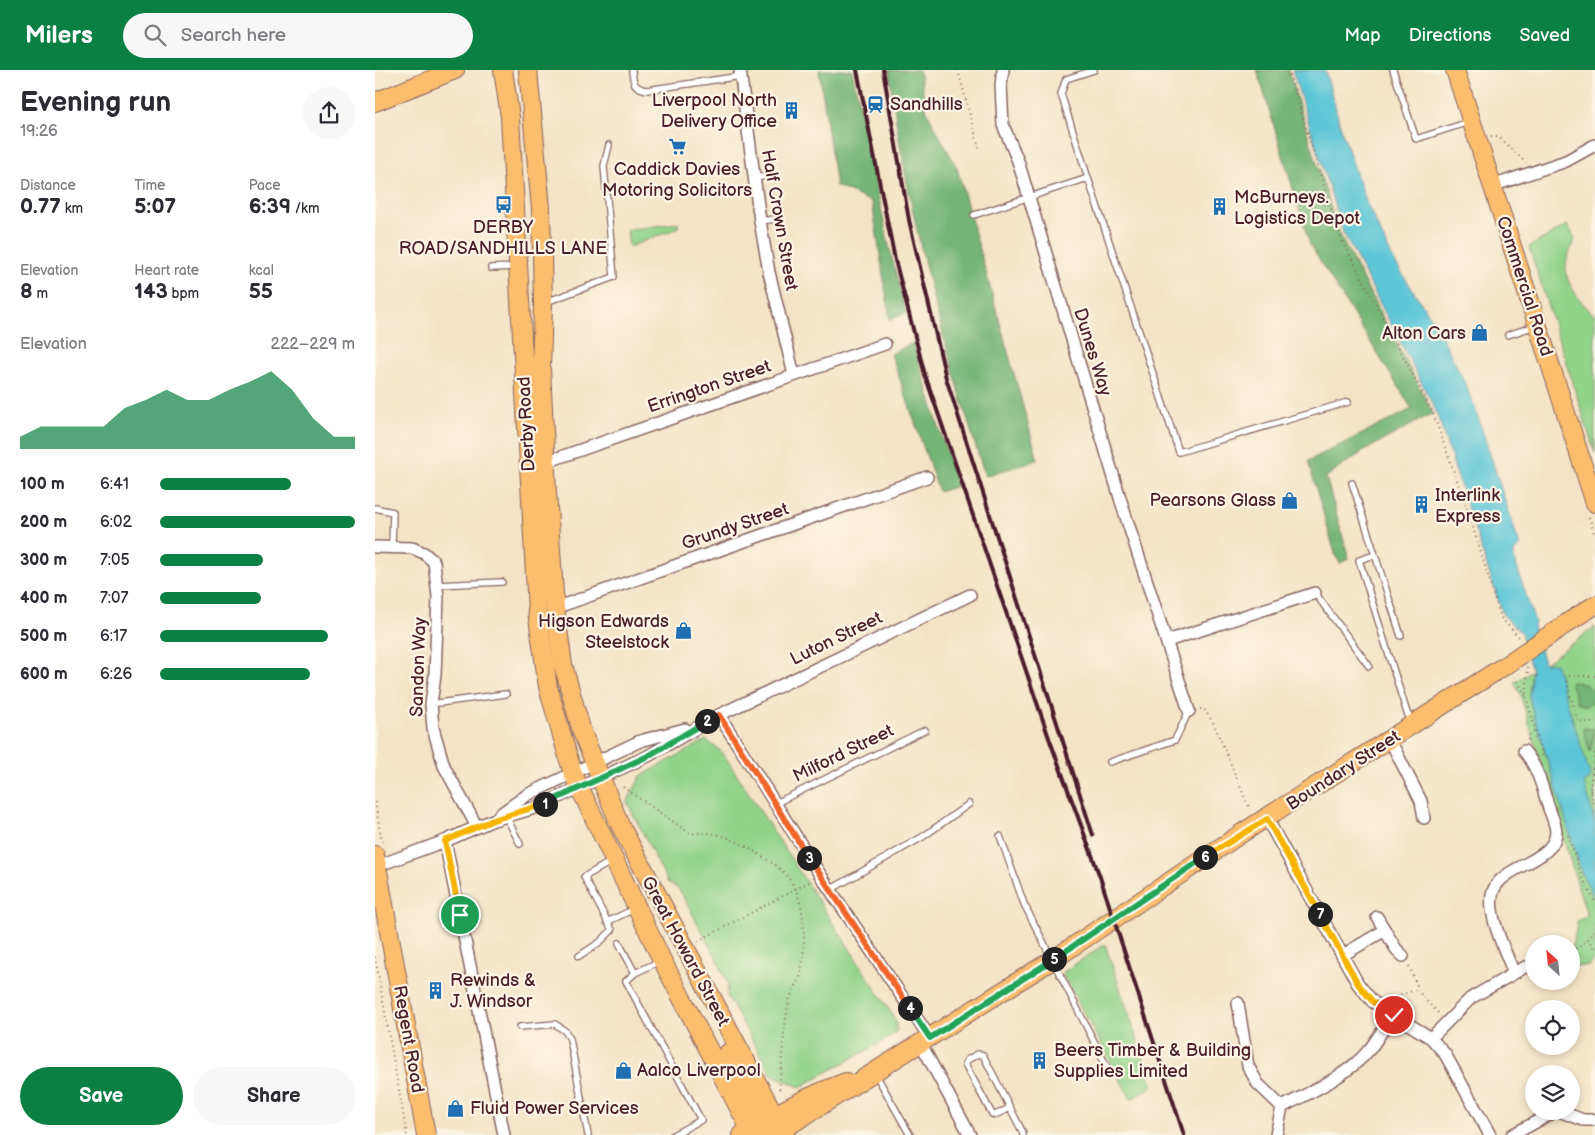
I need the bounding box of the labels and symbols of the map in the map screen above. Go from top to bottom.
place label: Liverpool North Delivery Office [652,90,777,132]
station icon: Sandhills [866,94,886,114]
place label: Sandhills [890,94,963,115]
building icon: Liverpool North Delivery Office [781,100,801,120]
supermarket icon: Caddick Davies Motoring Solicitors [667,136,687,156]
street label: Half Crown Street [757,148,802,293]
place label: Caddick Davies Motoring Solicitors [602,159,752,201]
place label: McBurneys. Logistics Depot [1234,187,1361,229]
bus stop icon: DERBY ROAD/SANDHILLS LANE [493,194,513,214]
building icon: McBurneys. Logistics Depot [1210,197,1230,217]
street label: Commercial Road [1492,213,1557,359]
place label: DERBY ROAD/SANDHILLS LANE [399,217,607,259]
street label: Dunes Way [1069,306,1116,399]
place label: Alton Cars [1382,323,1466,344]
shop icon: Alton Cars [1470,323,1490,343]
street label: Errington Street [645,355,774,417]
street label: Derby Road [514,376,539,472]
place label: Interlink Express [1435,485,1500,527]
place label: Pearsons Glass [1150,490,1276,511]
shop icon: Pearsons Glass [1280,490,1300,510]
building icon: Interlink Express [1411,495,1431,515]
street label: Grundy Street [679,498,792,555]
street label: Luton Street [787,607,886,670]
place label: Higson Edwards Steelstock [538,611,669,653]
street label: Sandon Way [406,616,431,717]
shop icon: Higson Edwards Steelstock [673,621,693,641]
pin: 2 [695,708,719,734]
street label: Milford Street [790,720,897,787]
street label: Boundary Street [1282,726,1404,815]
pin: 1 [533,792,557,816]
pin: 6 [1193,844,1217,870]
pin: 3 [797,846,821,870]
street label: Great Howard Street [637,873,734,1030]
pin [439,894,481,936]
pin: 7 [1307,902,1333,926]
north arrow [1525,935,1580,990]
pin: 5 [1041,946,1067,972]
place label: Rewinds & J. Windsor [450,970,536,1012]
building icon: Rewinds & J. Windsor [426,980,446,1000]
street label: Regent Road [389,984,428,1094]
pin [1373,994,1415,1036]
pin: 4 [897,996,923,1020]
place label: Beers Timber & Building Supplies Limited [1054,1040,1251,1082]
building icon: Beers Timber & Building Supplies Limited [1030,1050,1050,1070]
shop icon: Aalco Liverpool [613,1060,633,1080]
place label: Aalco Liverpool [637,1060,761,1081]
shop icon: Fluid Power Services [446,1098,466,1118]
place label: Fluid Power Services [470,1098,639,1119]

